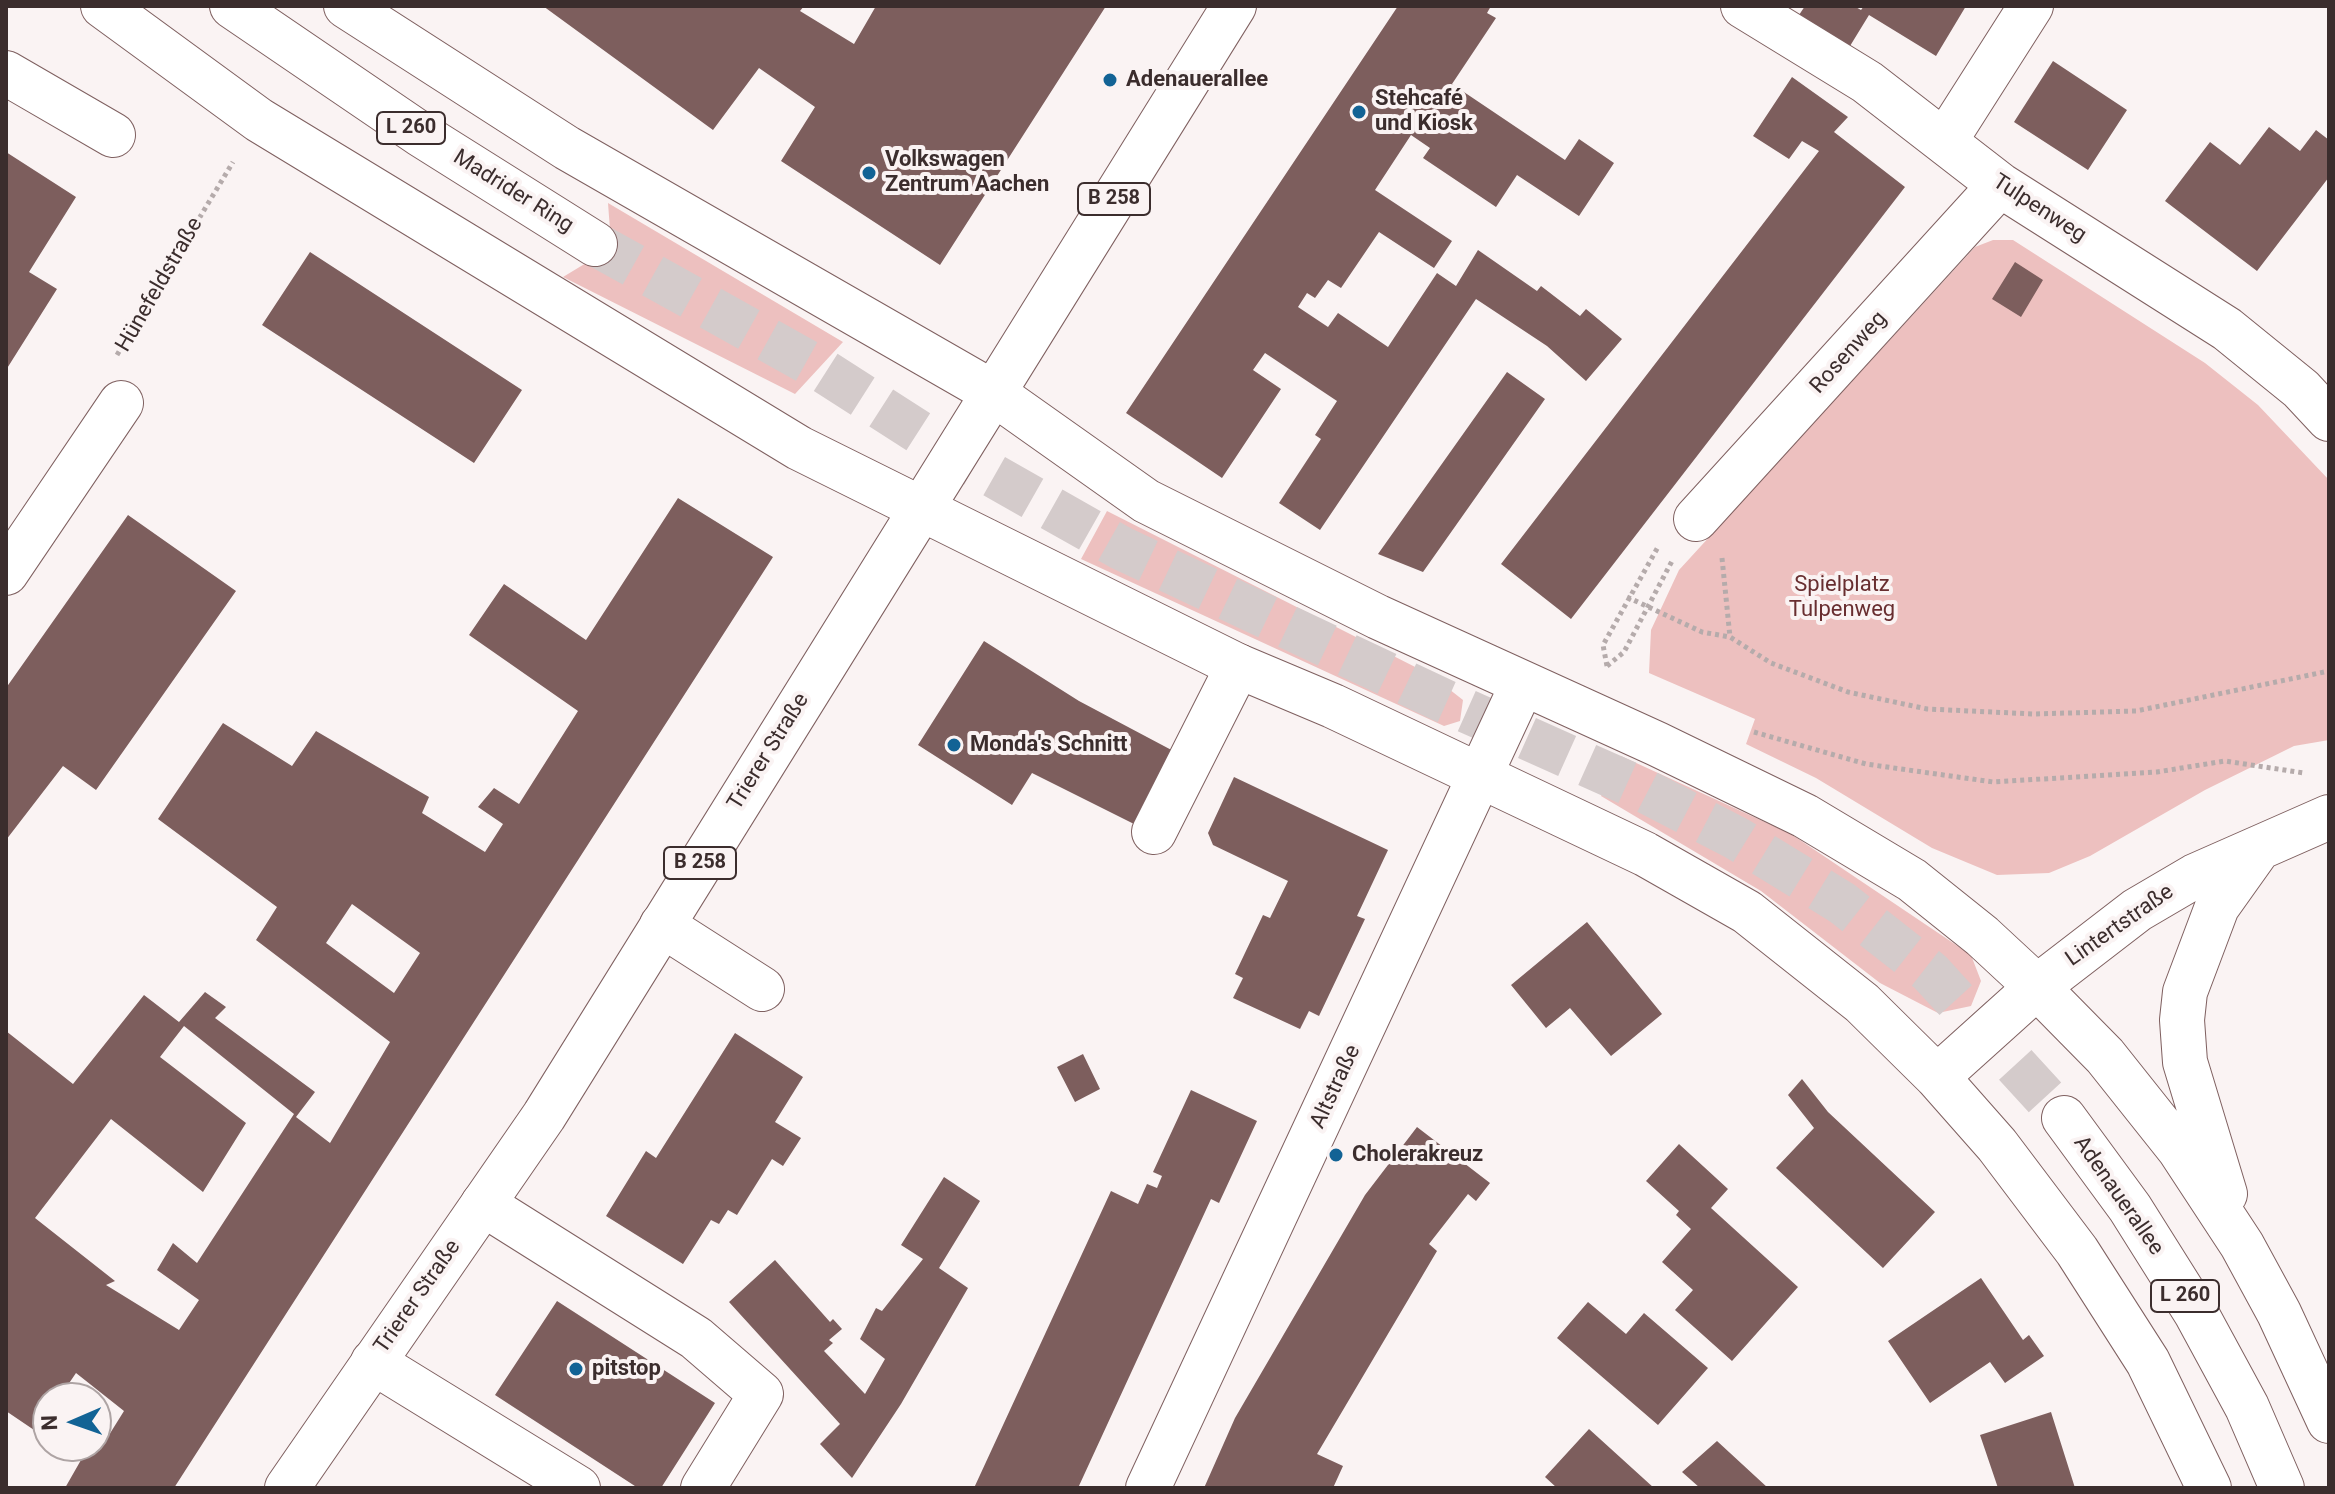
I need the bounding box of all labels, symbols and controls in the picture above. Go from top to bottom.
place label: Adenauerallee [1126,67,1268,93]
marker: Adenauerallee [1101,71,1119,89]
place label: Stehcafé und Kiosk [1375,86,1473,138]
marker: Stehcafé und Kiosk [1350,103,1368,121]
road number: L 260 [377,112,445,144]
street label: Madrider Ring [448,145,578,239]
place label: Volkswagen Zentrum Aachen [885,147,1049,198]
marker: Volkswagen Zentrum Aachen [860,164,878,182]
street label: Tulpenweg [1987,169,2091,249]
road number: B 258 [1078,183,1150,215]
street label: Hünefeldstraße [111,213,209,357]
street label: Rosenweg [1805,306,1893,400]
park label: Spielplatz Tulpenweg [1789,572,1895,624]
street label: Trierer Straße [723,689,815,815]
place label: Monda's Schnitt [970,732,1128,758]
marker: Monda's Schnitt [945,736,963,754]
road number: B 258 [664,847,736,879]
street label: Lintertstraße [2061,879,2179,973]
street label: Altstraße [1305,1041,1367,1133]
street label: Adenauerallee [2067,1131,2169,1261]
place label: Cholerakreuz [1352,1142,1483,1168]
marker: Cholerakreuz [1327,1146,1345,1164]
street label: Trierer Straße [369,1235,467,1359]
road number: L 260 [2151,1280,2219,1312]
place label: pitstop [592,1356,661,1382]
marker: pitstop [567,1360,585,1378]
north arrow [32,1382,112,1462]
text: N [37,1415,62,1431]

